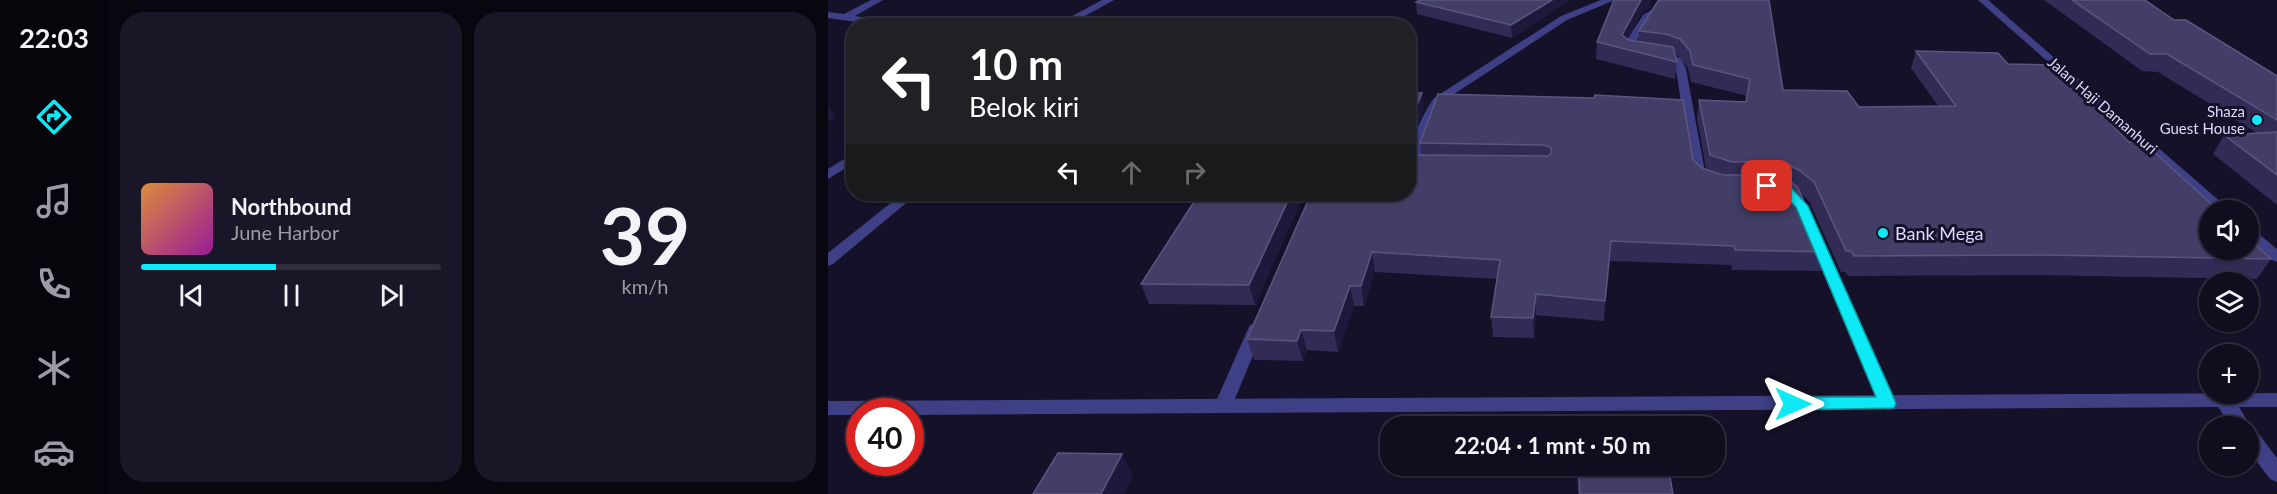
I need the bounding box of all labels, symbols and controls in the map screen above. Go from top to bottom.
text: 22:03 [19,21,89,54]
text: 10 m [969,39,1063,89]
icon: left [870,42,948,120]
street label: Jalan Haji Damanhuri [2045,53,2161,157]
text: Belok kiri [969,90,1079,123]
icon: directions [33,96,75,138]
place label: Shaza Guest House [2160,102,2245,137]
marker: Shaza Guest House [2250,113,2264,127]
icon: left [1052,156,1085,189]
icon: ahead [1115,156,1148,189]
icon: right [1178,156,1211,189]
pin [1741,160,1792,211]
icon: arrive [1750,169,1783,202]
icon: music [33,180,75,222]
text: 39 [600,188,690,282]
text: Northbound [231,193,351,220]
map controls [2199,200,2259,476]
button: sound [2199,200,2259,260]
text: June Harbor [231,220,339,244]
place label: Bank Mega [1895,222,1983,244]
marker: Bank Mega [1876,226,1890,240]
icon: phone [33,263,75,305]
button: layers [2199,272,2259,332]
text: km/h [622,274,668,298]
icon: previous [175,279,208,312]
icon: pause [275,279,308,312]
icon: next [375,279,408,312]
button: + [2199,344,2259,404]
icon: climate [33,347,75,389]
position arrow [1761,372,1825,436]
speed limit sign: 40 [846,398,924,476]
button: − [2199,416,2259,476]
icon: car [33,431,75,473]
text: 22:04 · 1 mnt · 50 m [1454,432,1651,459]

